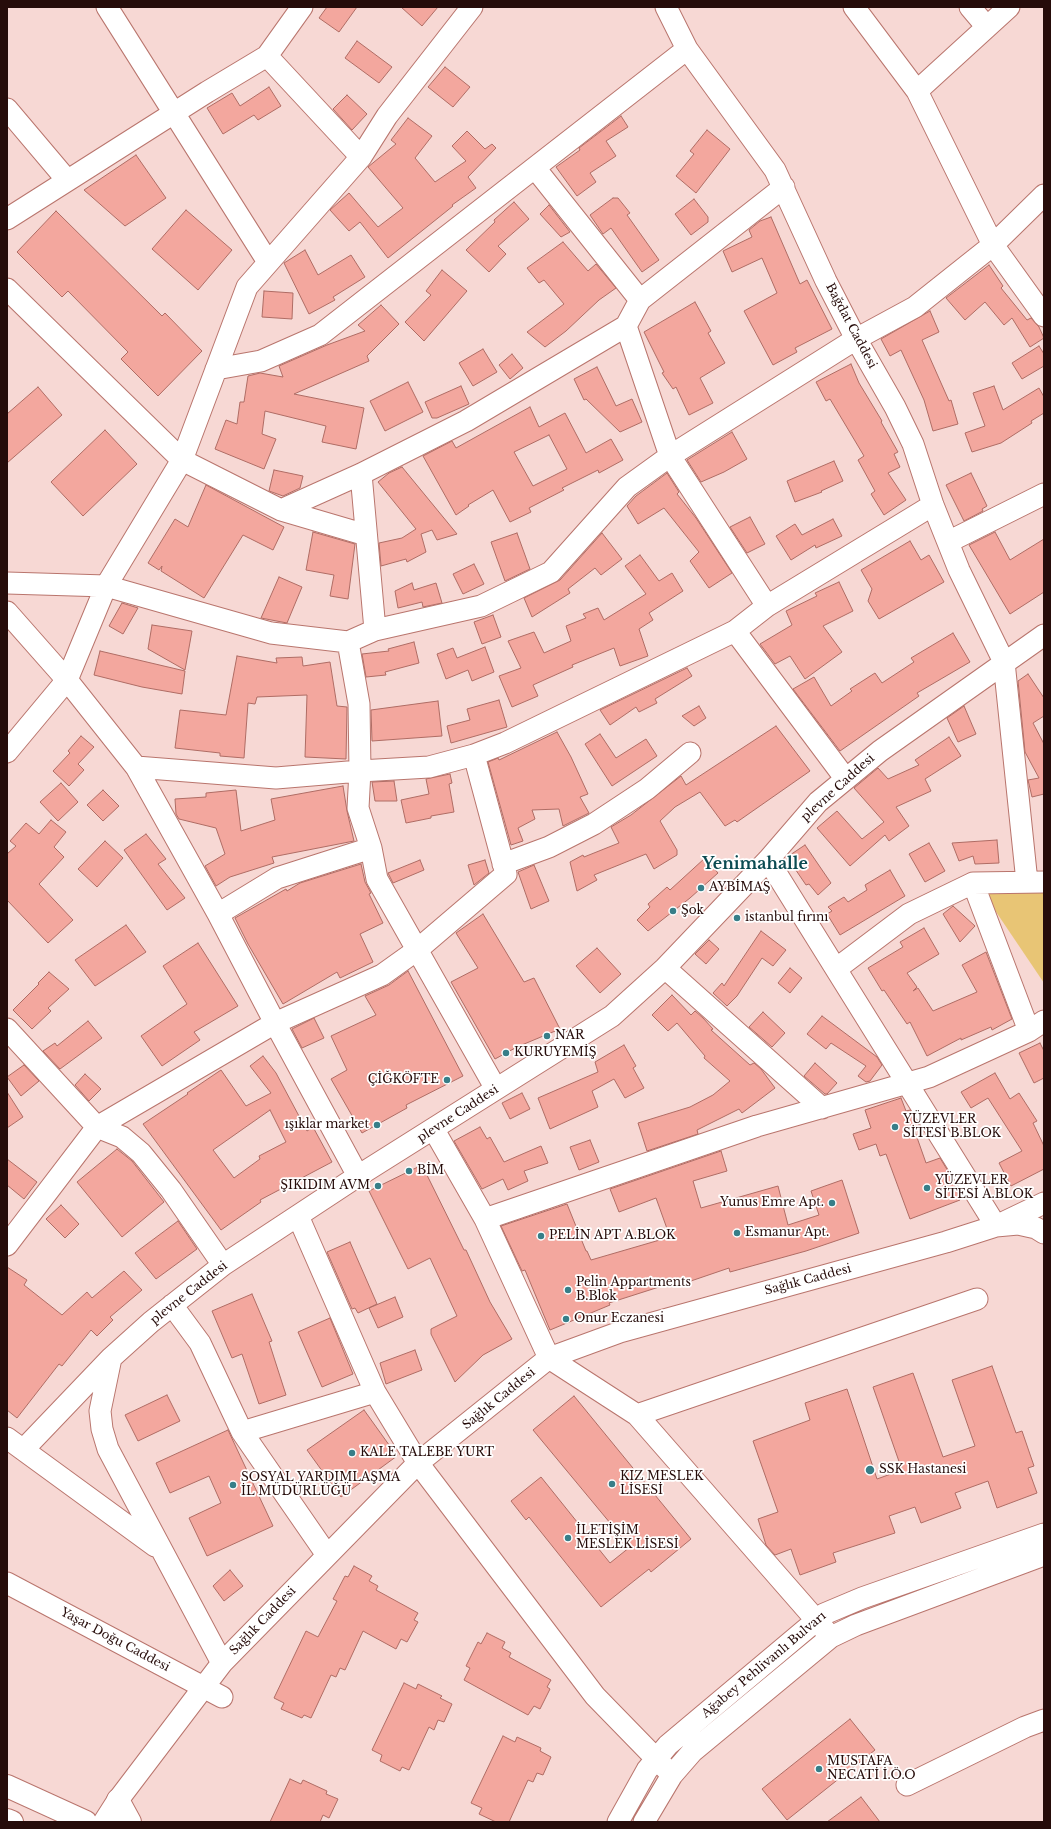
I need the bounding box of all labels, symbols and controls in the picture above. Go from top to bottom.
street label: Bağdat Caddesi [822,281,880,371]
street label: plevne Caddesi [798,751,878,825]
district label: Yenimahalle [702,854,808,874]
place label: AYBİMAŞ [709,881,770,895]
marker: AYBİMAŞ [696,883,706,893]
place label: Şok [681,904,704,918]
marker: Şok [668,906,678,916]
place label: istanbul fırını [745,911,828,925]
marker: istanbul fırını [732,913,742,923]
place label: NAR [555,1029,584,1043]
marker: NAR [542,1031,552,1041]
place label: KURUYEMİŞ [514,1046,597,1060]
marker: KURUYEMİŞ [501,1048,511,1058]
place label: ÇİĞKÖFTE [368,1073,439,1087]
marker: ÇİĞKÖFTE [442,1075,452,1085]
street label: plevne Caddesi [415,1082,501,1146]
place label: YÜZEVLER SİTESİ B.BLOK [903,1113,1001,1141]
place label: ışıklar market [285,1118,369,1132]
marker: ışıklar market [372,1120,382,1130]
marker: YÜZEVLER SİTESİ B.BLOK [890,1122,900,1132]
place label: BİM [417,1164,444,1178]
marker: BİM [404,1166,414,1176]
place label: YÜZEVLER SİTESİ A.BLOK [935,1174,1033,1202]
place label: ŞIKIDIM AVM [280,1179,370,1193]
marker: ŞIKIDIM AVM [373,1181,383,1191]
marker: YÜZEVLER SİTESİ A.BLOK [922,1183,932,1193]
place label: Yunus Emre Apt. [720,1196,824,1210]
marker: Yunus Emre Apt. [827,1198,837,1208]
place label: Esmanur Apt. [745,1226,829,1240]
marker: Esmanur Apt. [732,1228,742,1238]
place label: PELİN APT A.BLOK [549,1229,675,1243]
marker: PELİN APT A.BLOK [536,1231,546,1241]
street label: plevne Caddesi [148,1259,230,1327]
street label: Sağlık Caddesi [763,1261,853,1299]
place label: Pelin Appartments B.Blok [576,1276,691,1304]
marker: Pelin Appartments B.Blok [563,1285,573,1295]
place label: Onur Eczanesi [574,1312,664,1326]
marker: Onur Eczanesi [561,1314,571,1324]
street label: Sağlık Caddesi [460,1365,538,1433]
place label: KALE TALEBE YURT [360,1446,494,1460]
marker: KALE TALEBE YURT [347,1448,357,1458]
place label: SSK Hastanesi [879,1463,966,1477]
marker: SSK Hastanesi [864,1464,876,1476]
place label: KIZ MESLEK LİSESİ [620,1470,703,1498]
place label: SOSYAL YARDIMLAŞMA İL MÜDÜRLÜĞÜ [241,1471,400,1499]
marker: KIZ MESLEK LİSESİ [607,1479,617,1489]
marker: SOSYAL YARDIMLAŞMA İL MÜDÜRLÜĞÜ [228,1480,238,1490]
place label: İLETİŞİM MESLEK LİSESİ [576,1524,679,1552]
marker: İLETİŞİM MESLEK LİSESİ [563,1533,573,1543]
street label: Sağlık Caddesi [227,1584,299,1658]
street label: Yaşar Doğu Caddesi [58,1605,172,1675]
street label: Ağabey Pehlivanlı Bulvarı [699,1609,829,1721]
place label: MUSTAFA NECATİ İ.Ö.O [827,1755,916,1783]
marker: MUSTAFA NECATİ İ.Ö.O [814,1764,824,1774]

